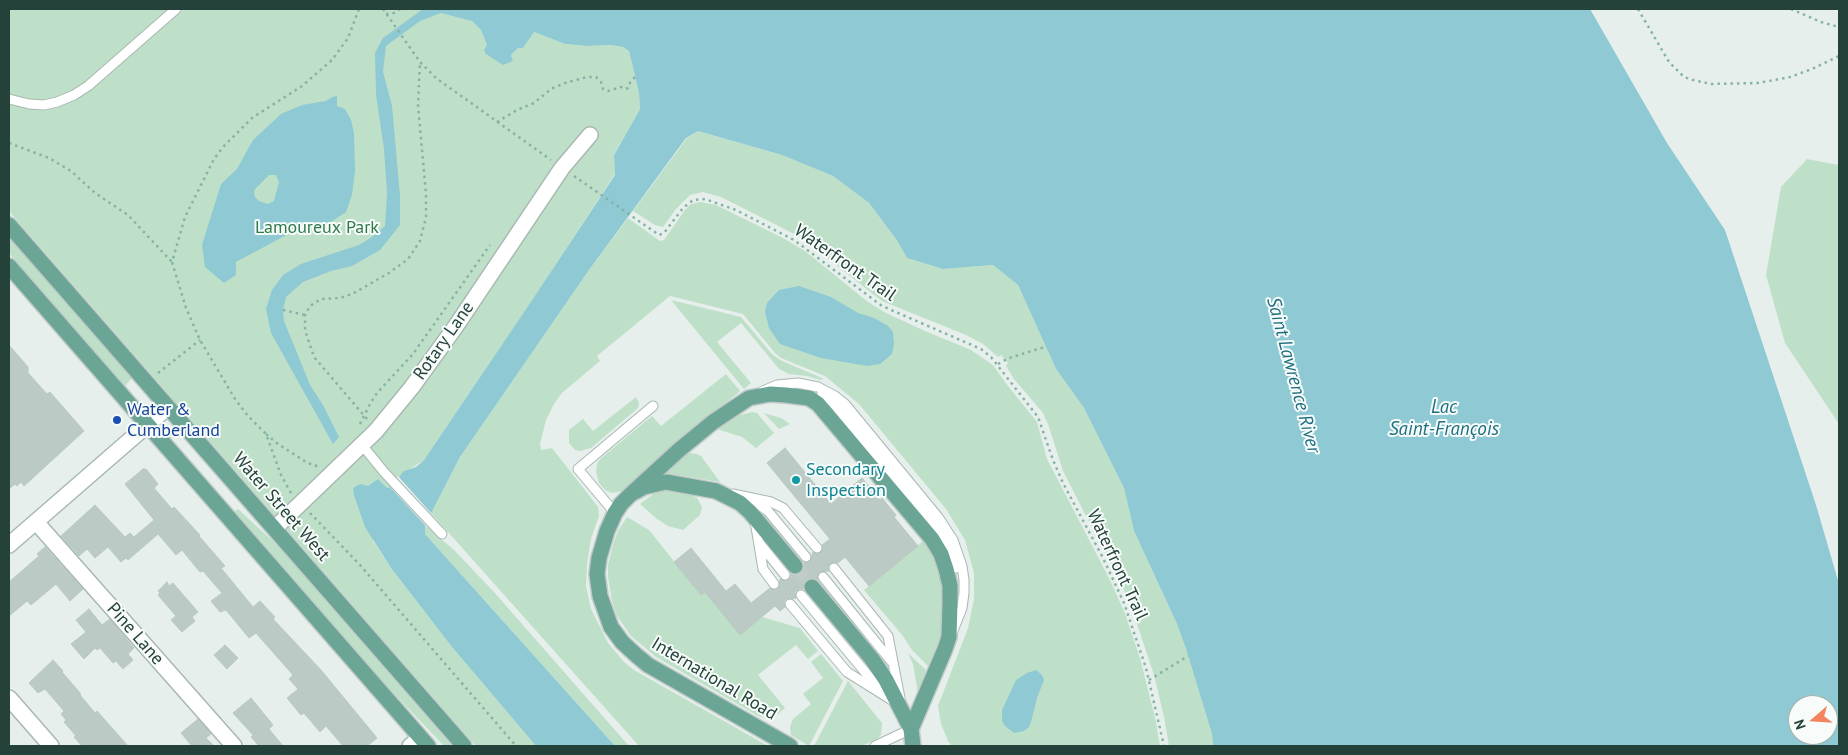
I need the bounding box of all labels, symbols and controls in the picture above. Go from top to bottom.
park label: Lamoureux Park [255,217,379,239]
street label: Waterfront Trail [790,220,900,306]
water label: Saint Lawrence River [1261,295,1325,455]
street label: Rotary Lane [409,298,479,384]
water label: Lac Saint-François [1389,397,1499,441]
place label: Water & Cumberland [127,399,220,442]
marker: Water & Cumberland [111,414,123,426]
street label: Water Street West [228,448,334,566]
place label: Secondary Inspection [806,459,886,502]
marker: Secondary Inspection [790,474,802,486]
street label: Waterfront Trail [1082,506,1152,624]
street label: Pine Lane [102,598,168,670]
street label: International Road [647,633,781,725]
north arrow [1788,695,1838,745]
text: N [1790,717,1810,732]

